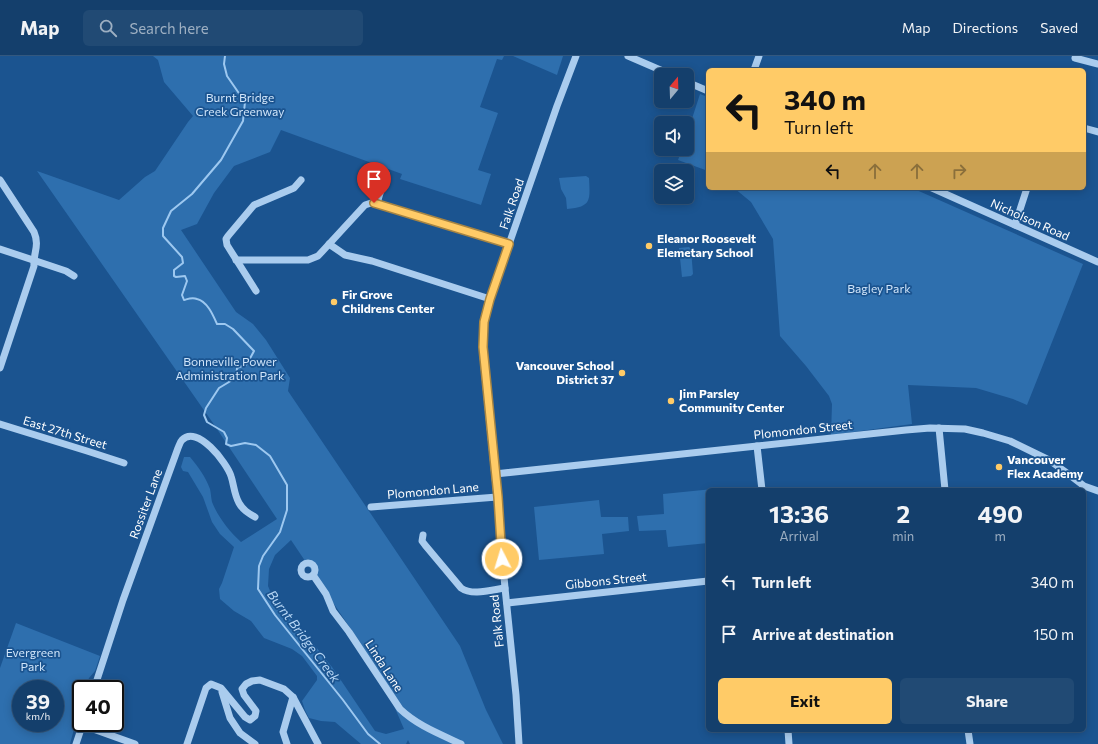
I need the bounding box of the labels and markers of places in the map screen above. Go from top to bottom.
pin [357,162,391,203]
place label: Eleanor Roosevelt Elemetary School [657,231,756,259]
marker: Eleanor Roosevelt Elemetary School [644,241,654,251]
place label: Fir Grove Childrens Center [342,287,435,315]
marker: Fir Grove Childrens Center [329,297,339,307]
place label: Vancouver School District 37 [516,358,614,386]
marker: Vancouver School District 37 [617,368,627,378]
place label: Jim Parsley Community Center [679,386,784,414]
marker: Jim Parsley Community Center [666,396,676,406]
place label: Vancouver Flex Academy [1007,452,1084,480]
marker: Vancouver Flex Academy [994,462,1004,472]

